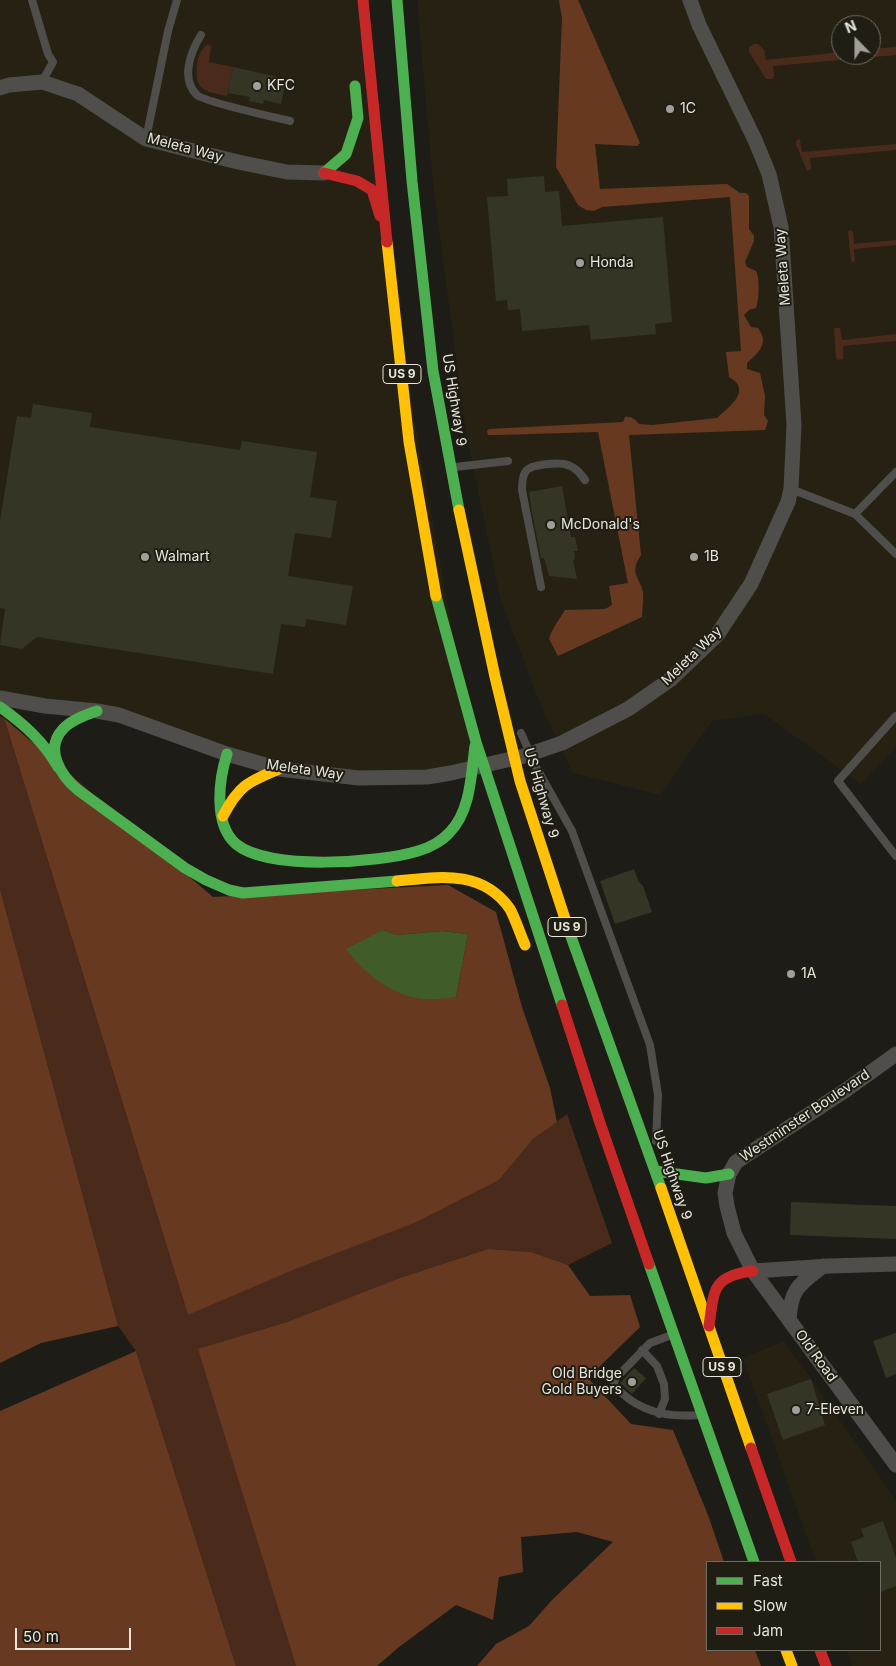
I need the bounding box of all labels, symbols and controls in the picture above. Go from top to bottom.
north arrow [831,15,881,65]
text: N [842,17,859,36]
place label: KFC [267,78,295,94]
marker: KFC [251,80,263,92]
place label: 1C [680,101,696,117]
marker: 1C [664,103,676,115]
street label: Meleta Way [145,130,225,166]
street label: Meleta Way [772,228,794,306]
place label: Honda [590,255,634,271]
marker: Honda [574,257,586,269]
street label: US Highway 9 [438,352,470,448]
road number: US 9 [383,364,421,384]
place label: McDonald's [561,517,640,533]
marker: McDonald's [545,519,557,531]
place label: Walmart [155,549,210,565]
place label: 1B [704,549,719,565]
marker: Walmart [139,551,151,563]
marker: 1B [688,551,700,563]
street label: Meleta Way [658,623,726,689]
street label: US Highway 9 [520,746,562,840]
street label: Meleta Way [265,756,345,784]
road number: US 9 [548,918,586,936]
place label: 1A [801,966,816,982]
marker: 1A [785,968,797,980]
street label: Westminster Boulevard [737,1066,873,1166]
street label: US Highway 9 [649,1128,695,1222]
street label: Old Road [791,1327,841,1385]
road number: US 9 [703,1358,741,1376]
place label: Old Bridge Gold Buyers [541,1366,622,1398]
marker: Old Bridge Gold Buyers [626,1376,638,1388]
place label: 7-Eleven [806,1402,864,1418]
marker: 7-Eleven [790,1404,802,1416]
legend [706,1561,881,1651]
text: Fast [753,1571,783,1590]
text: Slow [753,1596,787,1615]
scale bar [18,1618,134,1650]
text: Jam [753,1621,783,1640]
text: 50 m [23,1627,59,1646]

